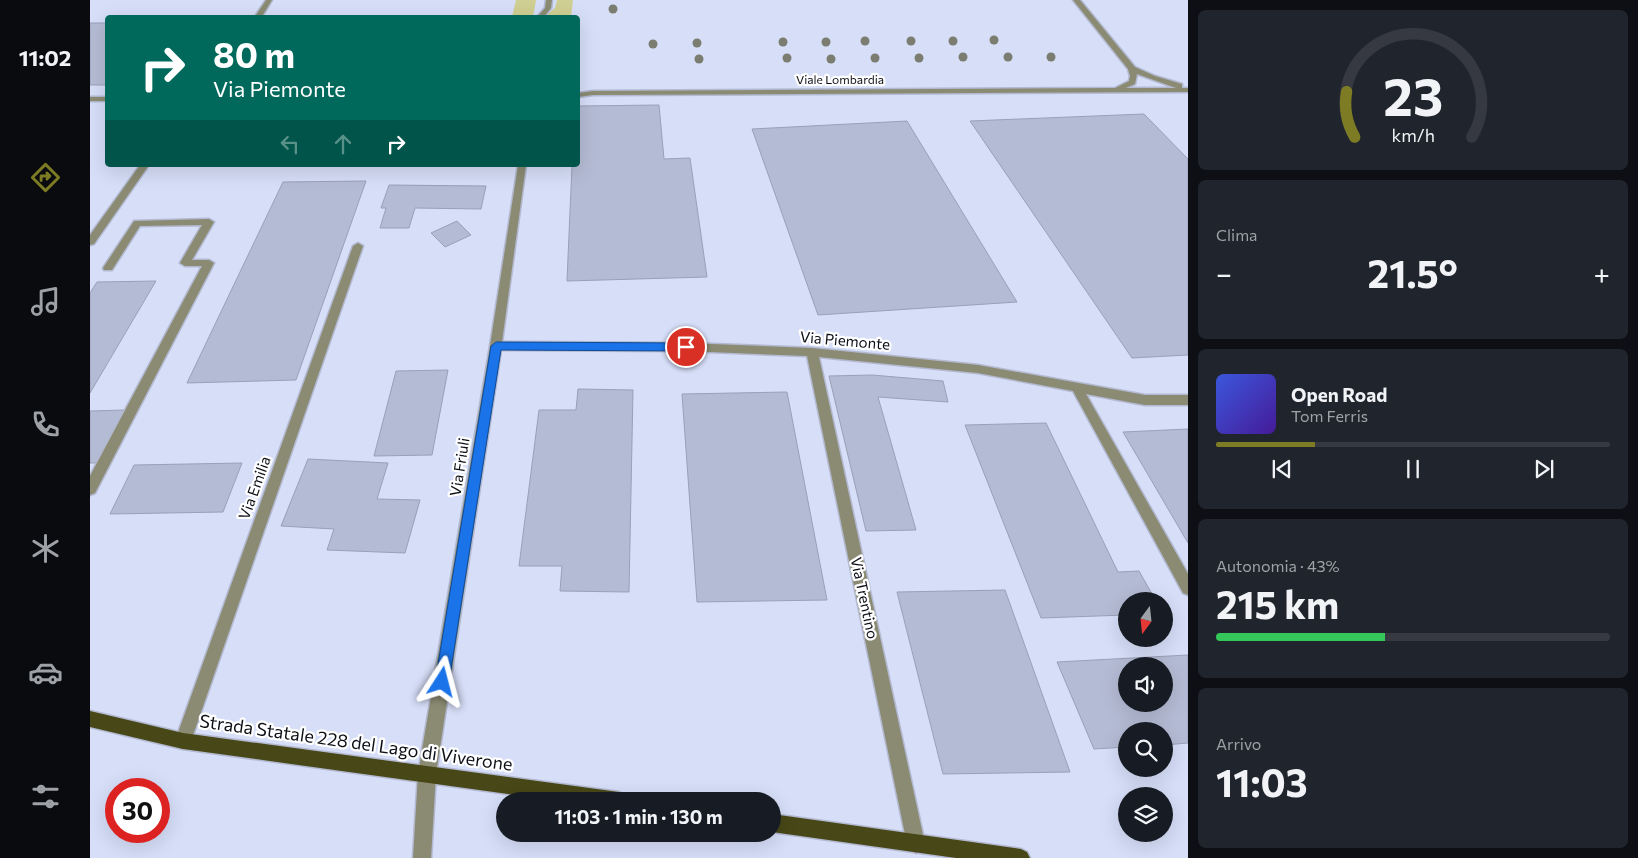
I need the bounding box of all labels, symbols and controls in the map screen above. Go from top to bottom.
text: 80 m [213,32,295,75]
icon: right [130,35,195,100]
text: 11:02 [19,44,71,71]
text: 23 [1383,63,1443,127]
street label: Viale Lombardia [796,72,884,86]
text: Via Piemonte [213,75,346,102]
text: km/h [1391,124,1435,146]
icon: left [276,130,304,158]
icon: ahead [329,130,357,158]
icon: right [382,130,410,158]
icon: directions [28,160,63,195]
text: Clima [1216,225,1257,244]
text: 21.5° [1368,249,1458,296]
text: − [1216,256,1232,290]
text: + [1594,256,1610,290]
icon: music [28,284,63,319]
pin [665,326,707,368]
street label: Via Piemonte [799,327,891,353]
icon: arrive [672,333,700,361]
text: Open Road [1291,383,1387,406]
text: Tom Ferris [1291,406,1368,425]
icon: phone [28,407,63,442]
street label: Via Friuli [445,436,473,497]
street label: Via Emilia [234,453,274,522]
icon: previous [1268,455,1296,483]
icon: pause [1399,455,1427,483]
icon: next [1530,455,1558,483]
icon: climate [28,531,63,566]
street label: Via Trentino [848,555,882,640]
text: Autonomia · 43% [1216,556,1340,575]
text: 215 km [1216,580,1339,627]
north arrow [1118,592,1172,648]
map controls [1118,592,1173,842]
icon: car [28,655,63,690]
position arrow [415,655,467,707]
button: sound [1118,657,1173,712]
street label: Strada Statale 228 del Lago di Viverone [198,709,514,775]
button: search [1118,722,1173,777]
text: Arrivo [1216,734,1261,753]
text: 11:03 [1216,758,1308,805]
speed limit sign: 30 [105,778,170,843]
icon: filters [28,779,63,814]
button: layers [1118,787,1173,842]
text: 11:03 · 1 min · 130 m [555,805,722,828]

